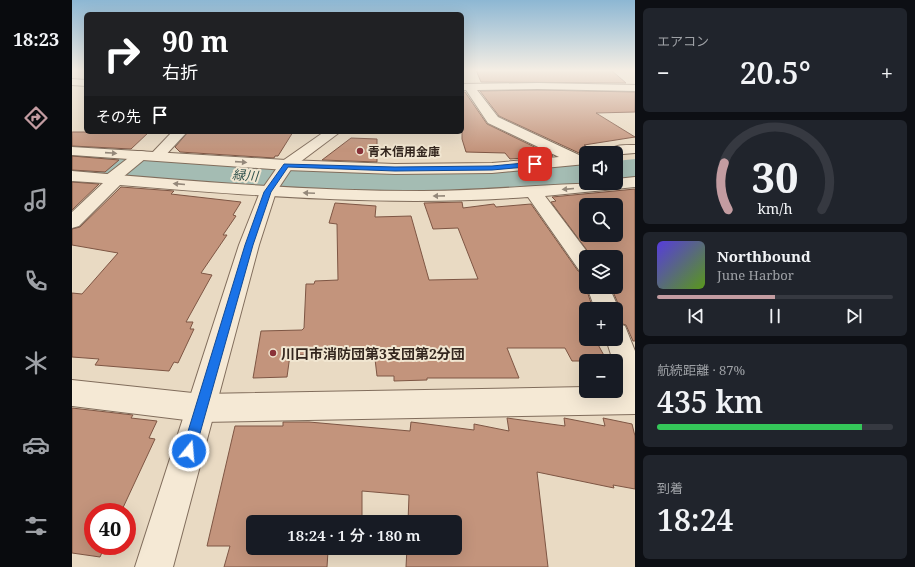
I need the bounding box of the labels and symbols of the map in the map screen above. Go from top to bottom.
place label: 青木信用金庫 [368,143,440,160]
marker: 青木信用金庫 [355,146,365,156]
pin [518,147,552,181]
one-way arrow [105,150,117,157]
one-way arrow [235,159,247,166]
water label: 緑川 [231,165,261,185]
one-way arrow [173,181,185,188]
one-way arrow [562,186,574,193]
one-way arrow [302,190,315,196]
one-way arrow [433,192,445,199]
place label: 川口市消防団第3支団第2分団 [281,344,465,363]
marker: 川口市消防団第3支団第2分団 [268,348,278,358]
position arrow [168,430,210,472]
speed limit sign: 40 [84,503,136,555]

